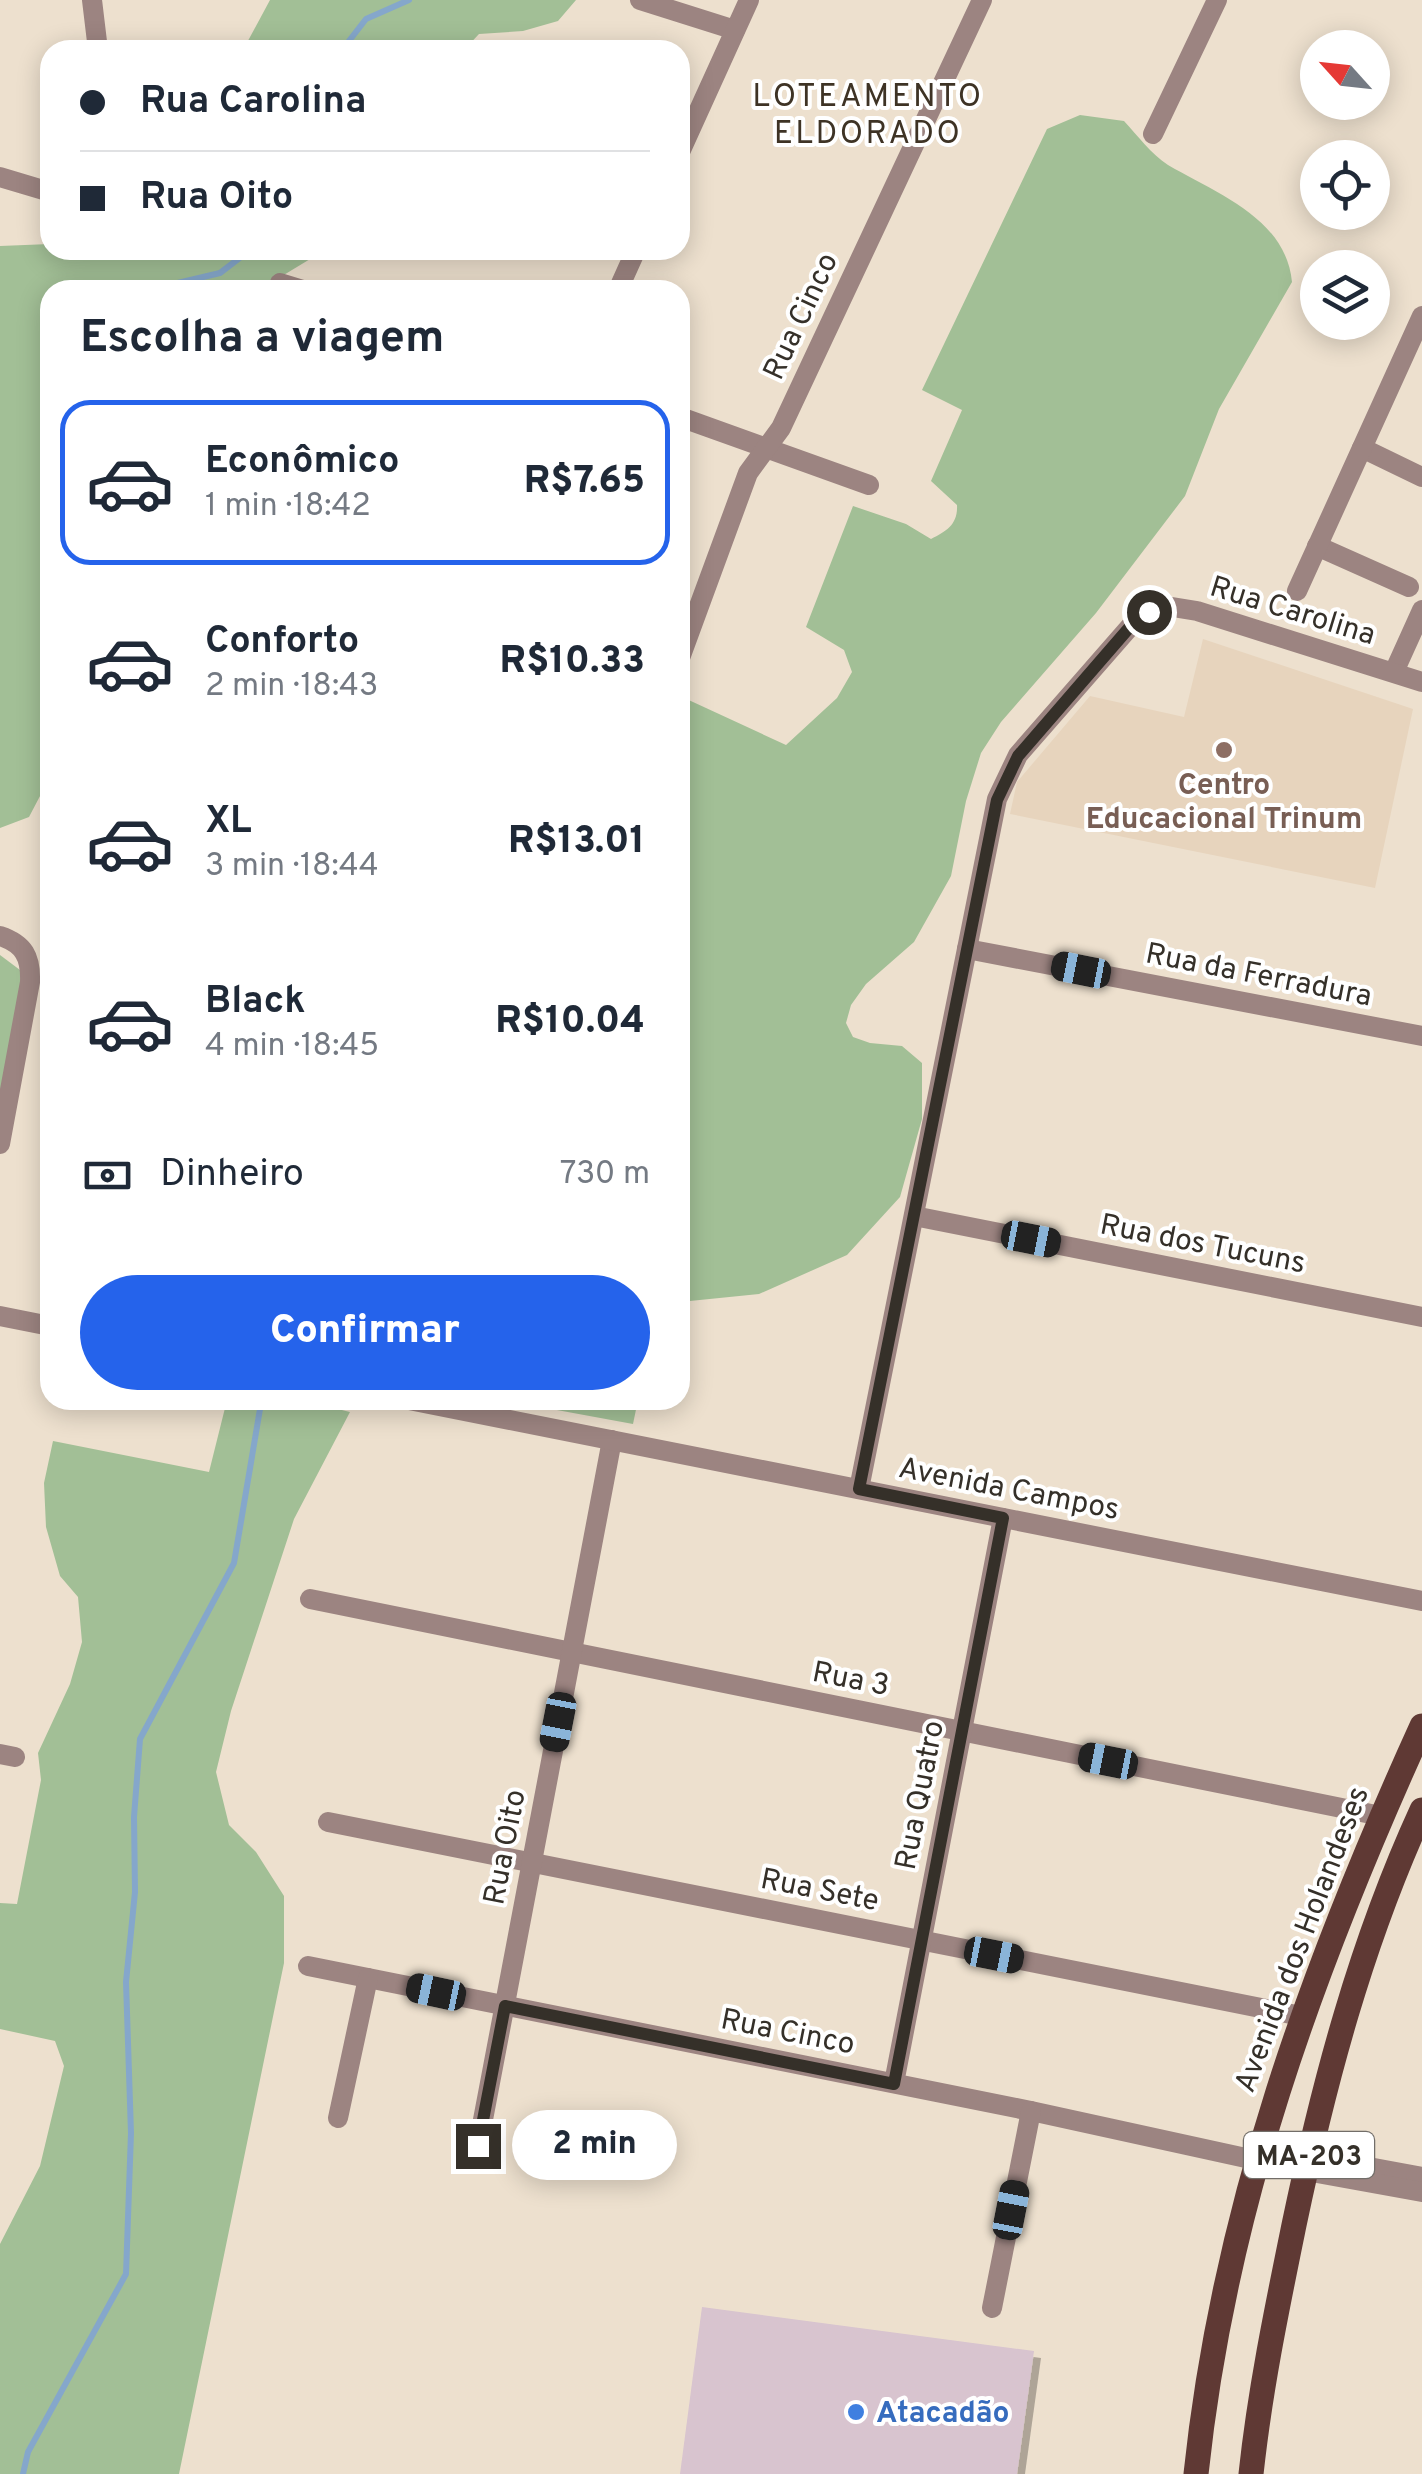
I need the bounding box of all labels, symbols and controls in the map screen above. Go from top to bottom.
north arrow [1300,30,1390,120]
map controls [1300,30,1390,340]
text: Rua Carolina [140,78,366,127]
district label: LOTEAMENTO ELDORADO [752,78,984,155]
button: locate [1300,140,1390,230]
text: Rua Oito [140,174,293,223]
street label: Rua Cinco [757,248,848,386]
button: layers [1300,250,1390,340]
text: Escolha a viagem [80,311,445,368]
icon: car [85,438,175,528]
text: Econômico [205,438,400,487]
text: R$7.65 [524,458,645,507]
text: 1 min · 18:42 [205,487,371,527]
street label: Rua Carolina [1205,570,1379,655]
route start [1127,590,1172,635]
icon: car [85,618,175,708]
text: Conforto [205,618,359,667]
text: R$10.33 [500,638,645,687]
text: 2 min · 18:43 [205,667,378,707]
marker: Centro Educacional Trinum [1213,739,1235,761]
place label: Centro Educacional Trinum [1086,768,1362,839]
icon: car [85,798,175,888]
text: XL [205,798,252,847]
text: R$13.01 [508,818,645,867]
text: 3 min · 18:44 [205,847,379,887]
street label: Rua da Ferradura [1142,936,1375,1017]
car [1049,950,1113,990]
icon: car [85,978,175,1068]
text: Black [205,978,305,1027]
text: R$10.04 [495,998,645,1047]
text: 4 min · 18:45 [205,1027,379,1067]
icon: cash [80,1148,135,1203]
text: Dinheiro [160,1151,304,1200]
text: 730 m [560,1155,650,1195]
street label: Rua dos Tucuns [1097,1207,1308,1284]
car [999,1219,1063,1259]
button: Confirmar [80,1275,650,1390]
street label: Avenida Campos [895,1451,1122,1530]
street label: Rua 3 [809,1655,892,1706]
car [538,1690,578,1754]
street label: Rua Quatro [889,1718,954,1873]
car [1076,1741,1140,1781]
street label: Avenida dos Holandeses [1228,1782,1379,2098]
street label: Rua Oito [477,1787,536,1908]
street label: Rua Sete [757,1862,882,1921]
car [962,1935,1026,1975]
car [404,1971,468,2013]
street label: Rua Cinco [717,2002,858,2065]
callout: 2 min [513,2111,678,2181]
route end [456,2124,501,2169]
text: 2 min [552,2125,637,2165]
road number: MA-203 [1244,2132,1374,2178]
car [991,2178,1031,2242]
place label: Atacadão [876,2396,1010,2433]
marker: Atacadão [845,2401,867,2423]

